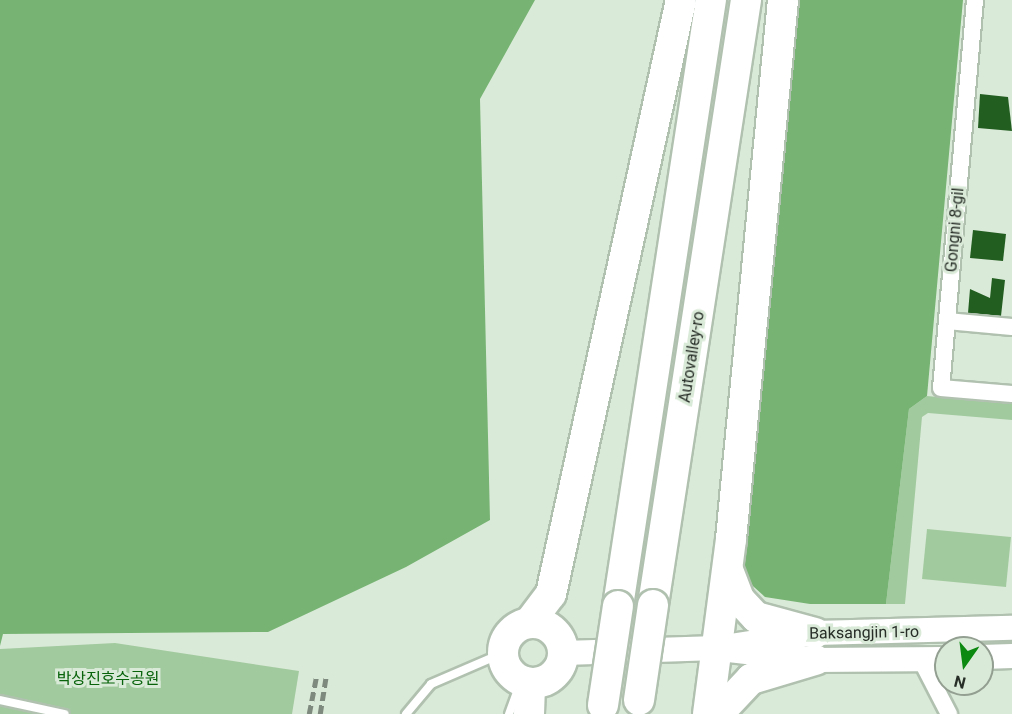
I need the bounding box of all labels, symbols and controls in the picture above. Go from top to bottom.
street label: Gongni 8-gil [942,187,968,273]
street label: Autovalley-ro [675,310,709,404]
street label: Baksangjin 1-ro [809,622,919,644]
north arrow [934,636,994,696]
park label: 박상진호수공원 [56,669,160,689]
text: N [952,671,968,693]

